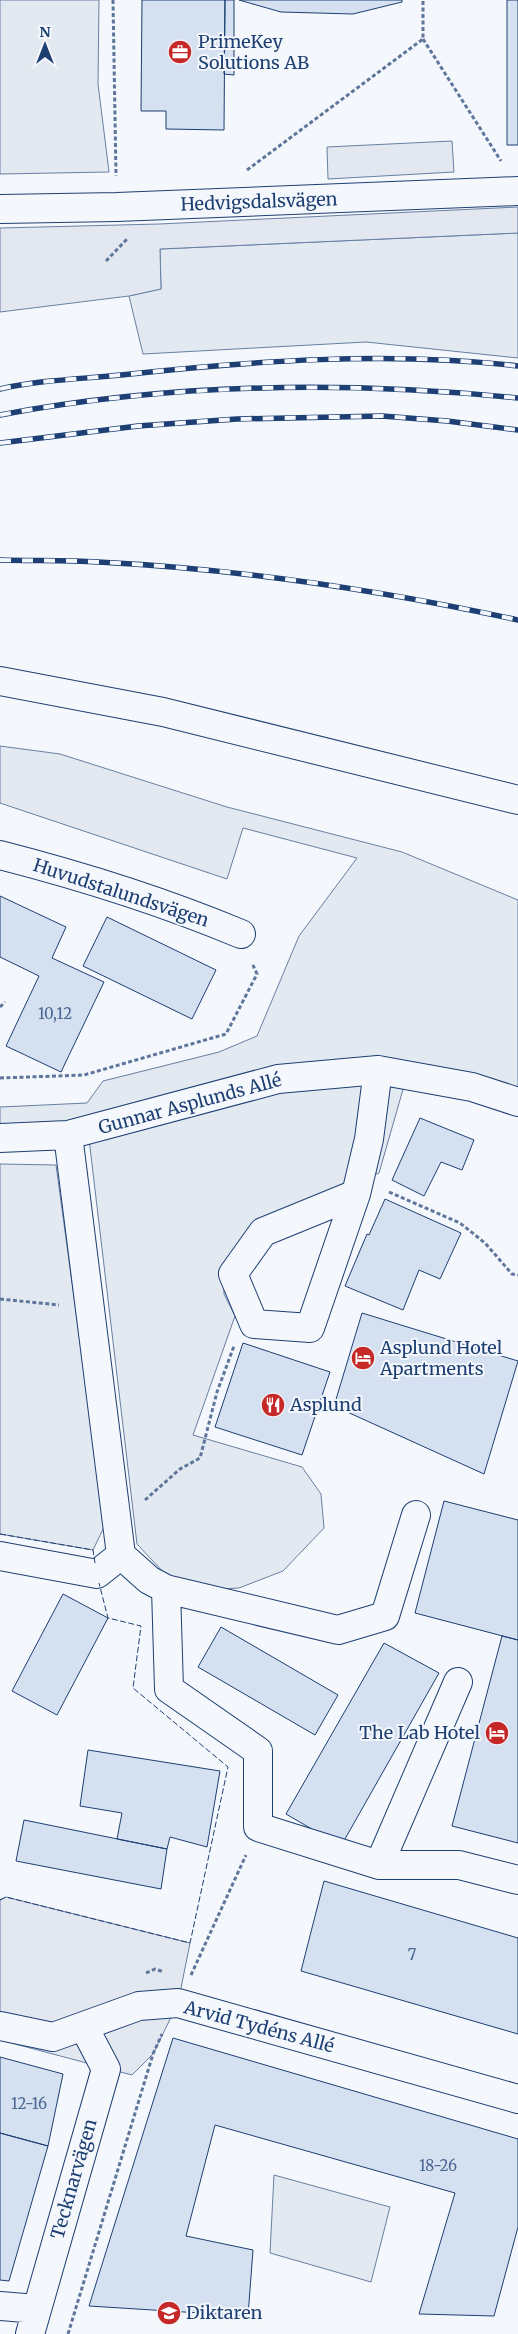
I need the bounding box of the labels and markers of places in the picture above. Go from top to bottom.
place label: PrimeKey Solutions AB [198,30,309,74]
office icon: PrimeKey Solutions AB [167,39,193,65]
place label: Asplund Hotel Apartments [379,1336,503,1380]
hotel icon: Asplund Hotel Apartments [350,1345,376,1371]
restaurant icon: Asplund [260,1392,286,1418]
place label: Asplund [289,1393,362,1416]
hotel icon: The Lab Hotel [484,1720,510,1746]
place label: The Lab Hotel [359,1721,480,1744]
school or university icon: Diktaren [156,2300,182,2326]
place label: Diktaren [186,2301,263,2324]

